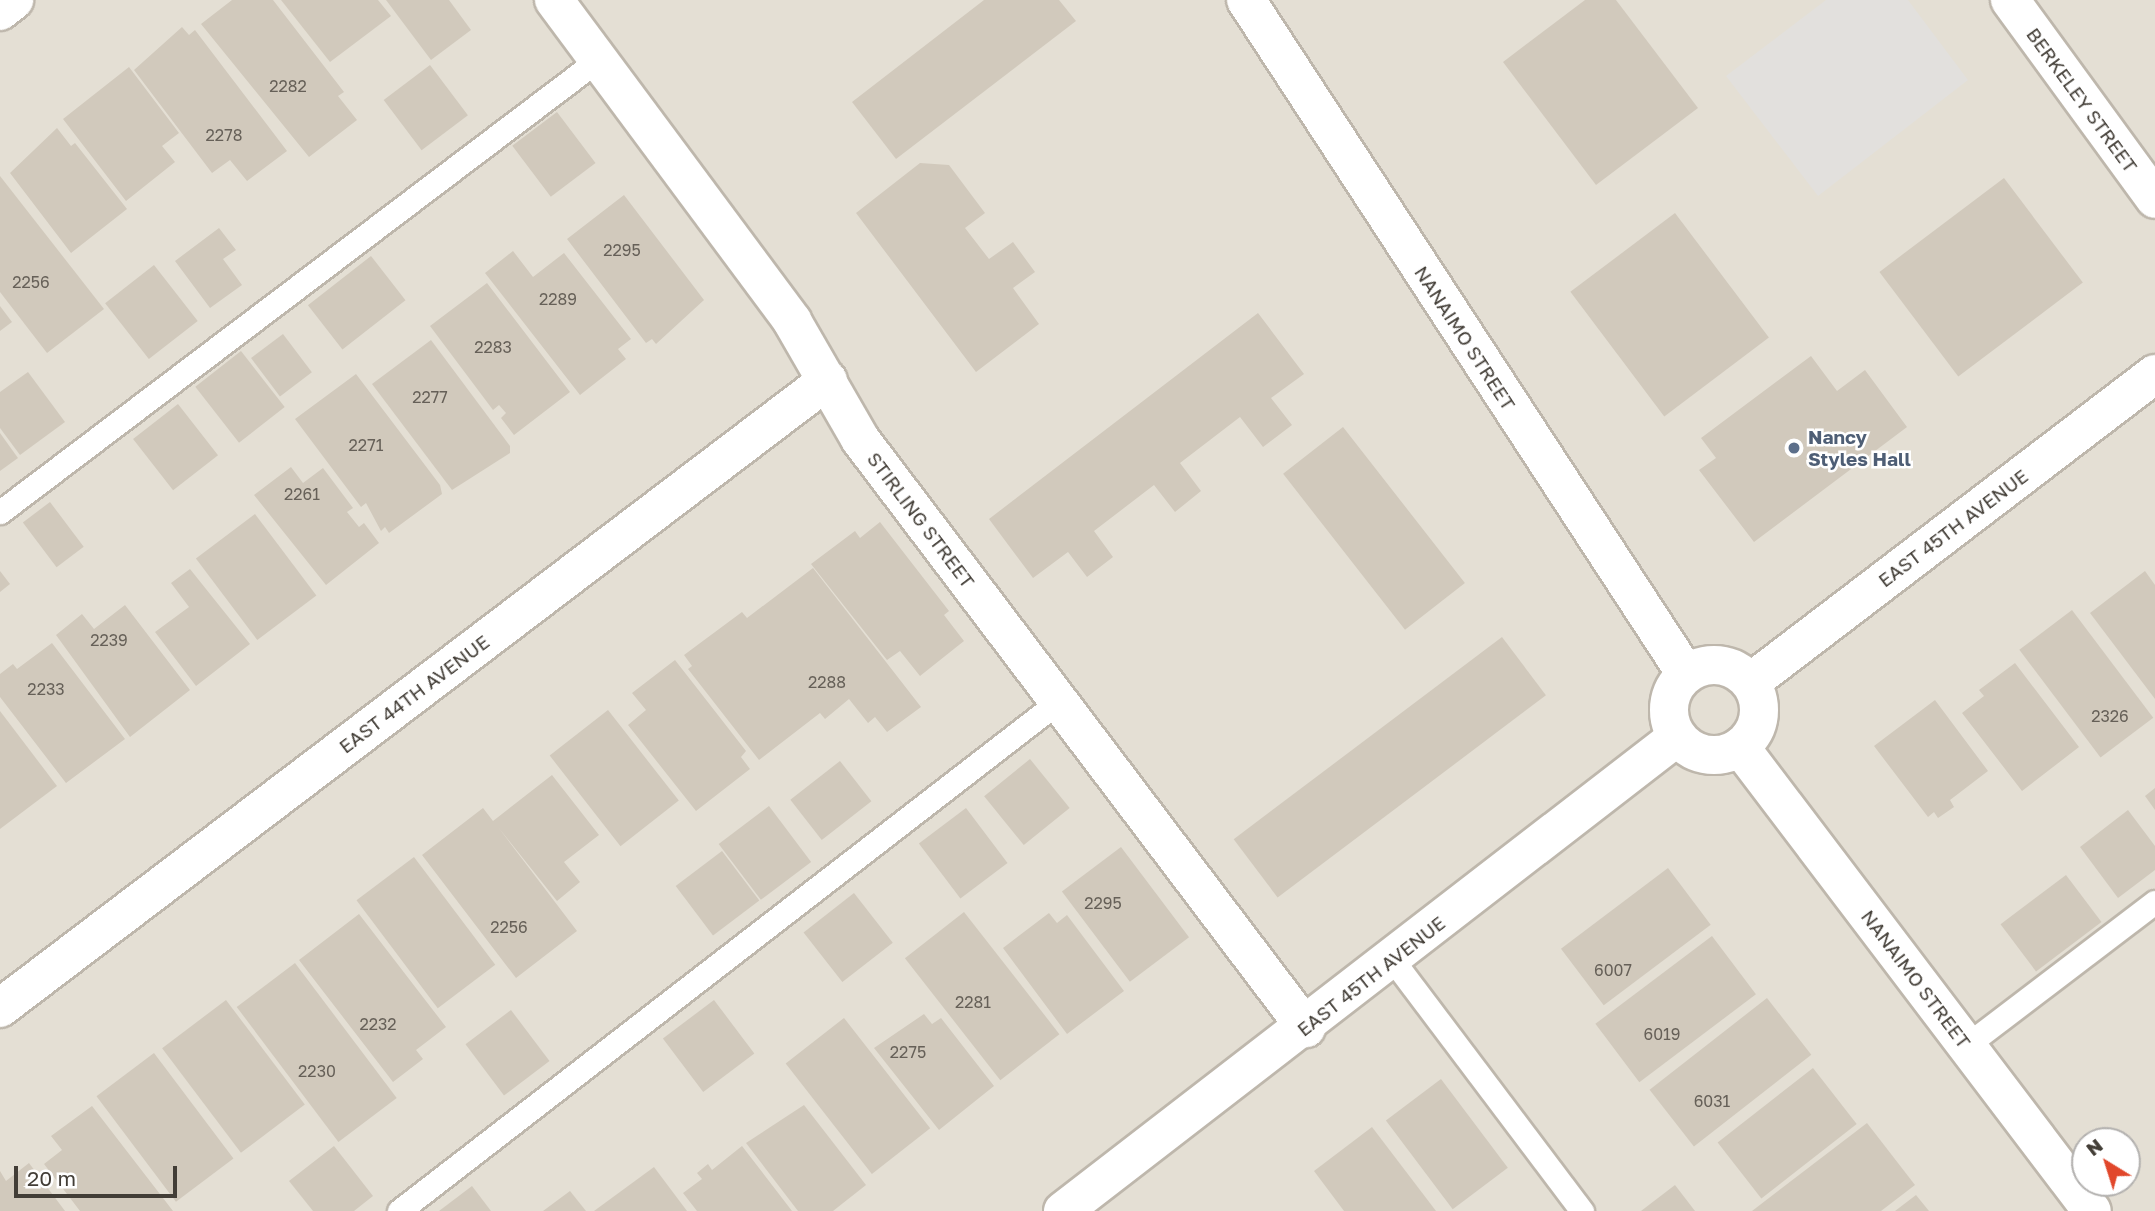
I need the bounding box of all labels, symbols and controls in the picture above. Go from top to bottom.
street label: BERKELEY STREET [2022,23,2142,177]
house number: 2282 [269,76,307,96]
house number: 2278 [206,125,242,145]
house number: 2295 [603,240,641,260]
street label: NANAIMO STREET [1410,262,1520,414]
house number: 2256 [12,272,50,292]
house number: 2289 [539,289,577,309]
house number: 2283 [474,337,512,357]
house number: 2277 [412,387,448,407]
place label: Nancy Styles Hall [1808,426,1911,470]
house number: 2271 [349,435,383,455]
marker: Nancy Styles Hall [1786,440,1802,456]
street label: STIRLING STREET [863,448,979,592]
street label: EAST 45TH AVENUE [1874,464,2032,592]
house number: 2261 [284,484,320,504]
house number: 2239 [90,630,128,650]
street label: EAST 44TH AVENUE [334,630,494,758]
house number: 2288 [808,672,846,692]
house number: 2233 [27,679,65,699]
house number: 2326 [2091,706,2129,726]
house number: 2295 [1084,893,1122,913]
street label: NANAIMO STREET [1857,905,1975,1053]
street label: EAST 45TH AVENUE [1292,911,1450,1041]
house number: 2256 [490,917,528,937]
house number: 6007 [1594,960,1632,980]
house number: 2281 [955,992,991,1012]
house number: 2232 [359,1014,397,1034]
house number: 6019 [1643,1024,1681,1044]
house number: 2275 [890,1042,926,1062]
house number: 2230 [298,1061,336,1081]
house number: 6031 [1694,1091,1730,1111]
north arrow [2071,1127,2141,1197]
text: N [2081,1133,2107,1160]
scale bar [18,1152,180,1196]
text: 20 m [27,1165,76,1191]

